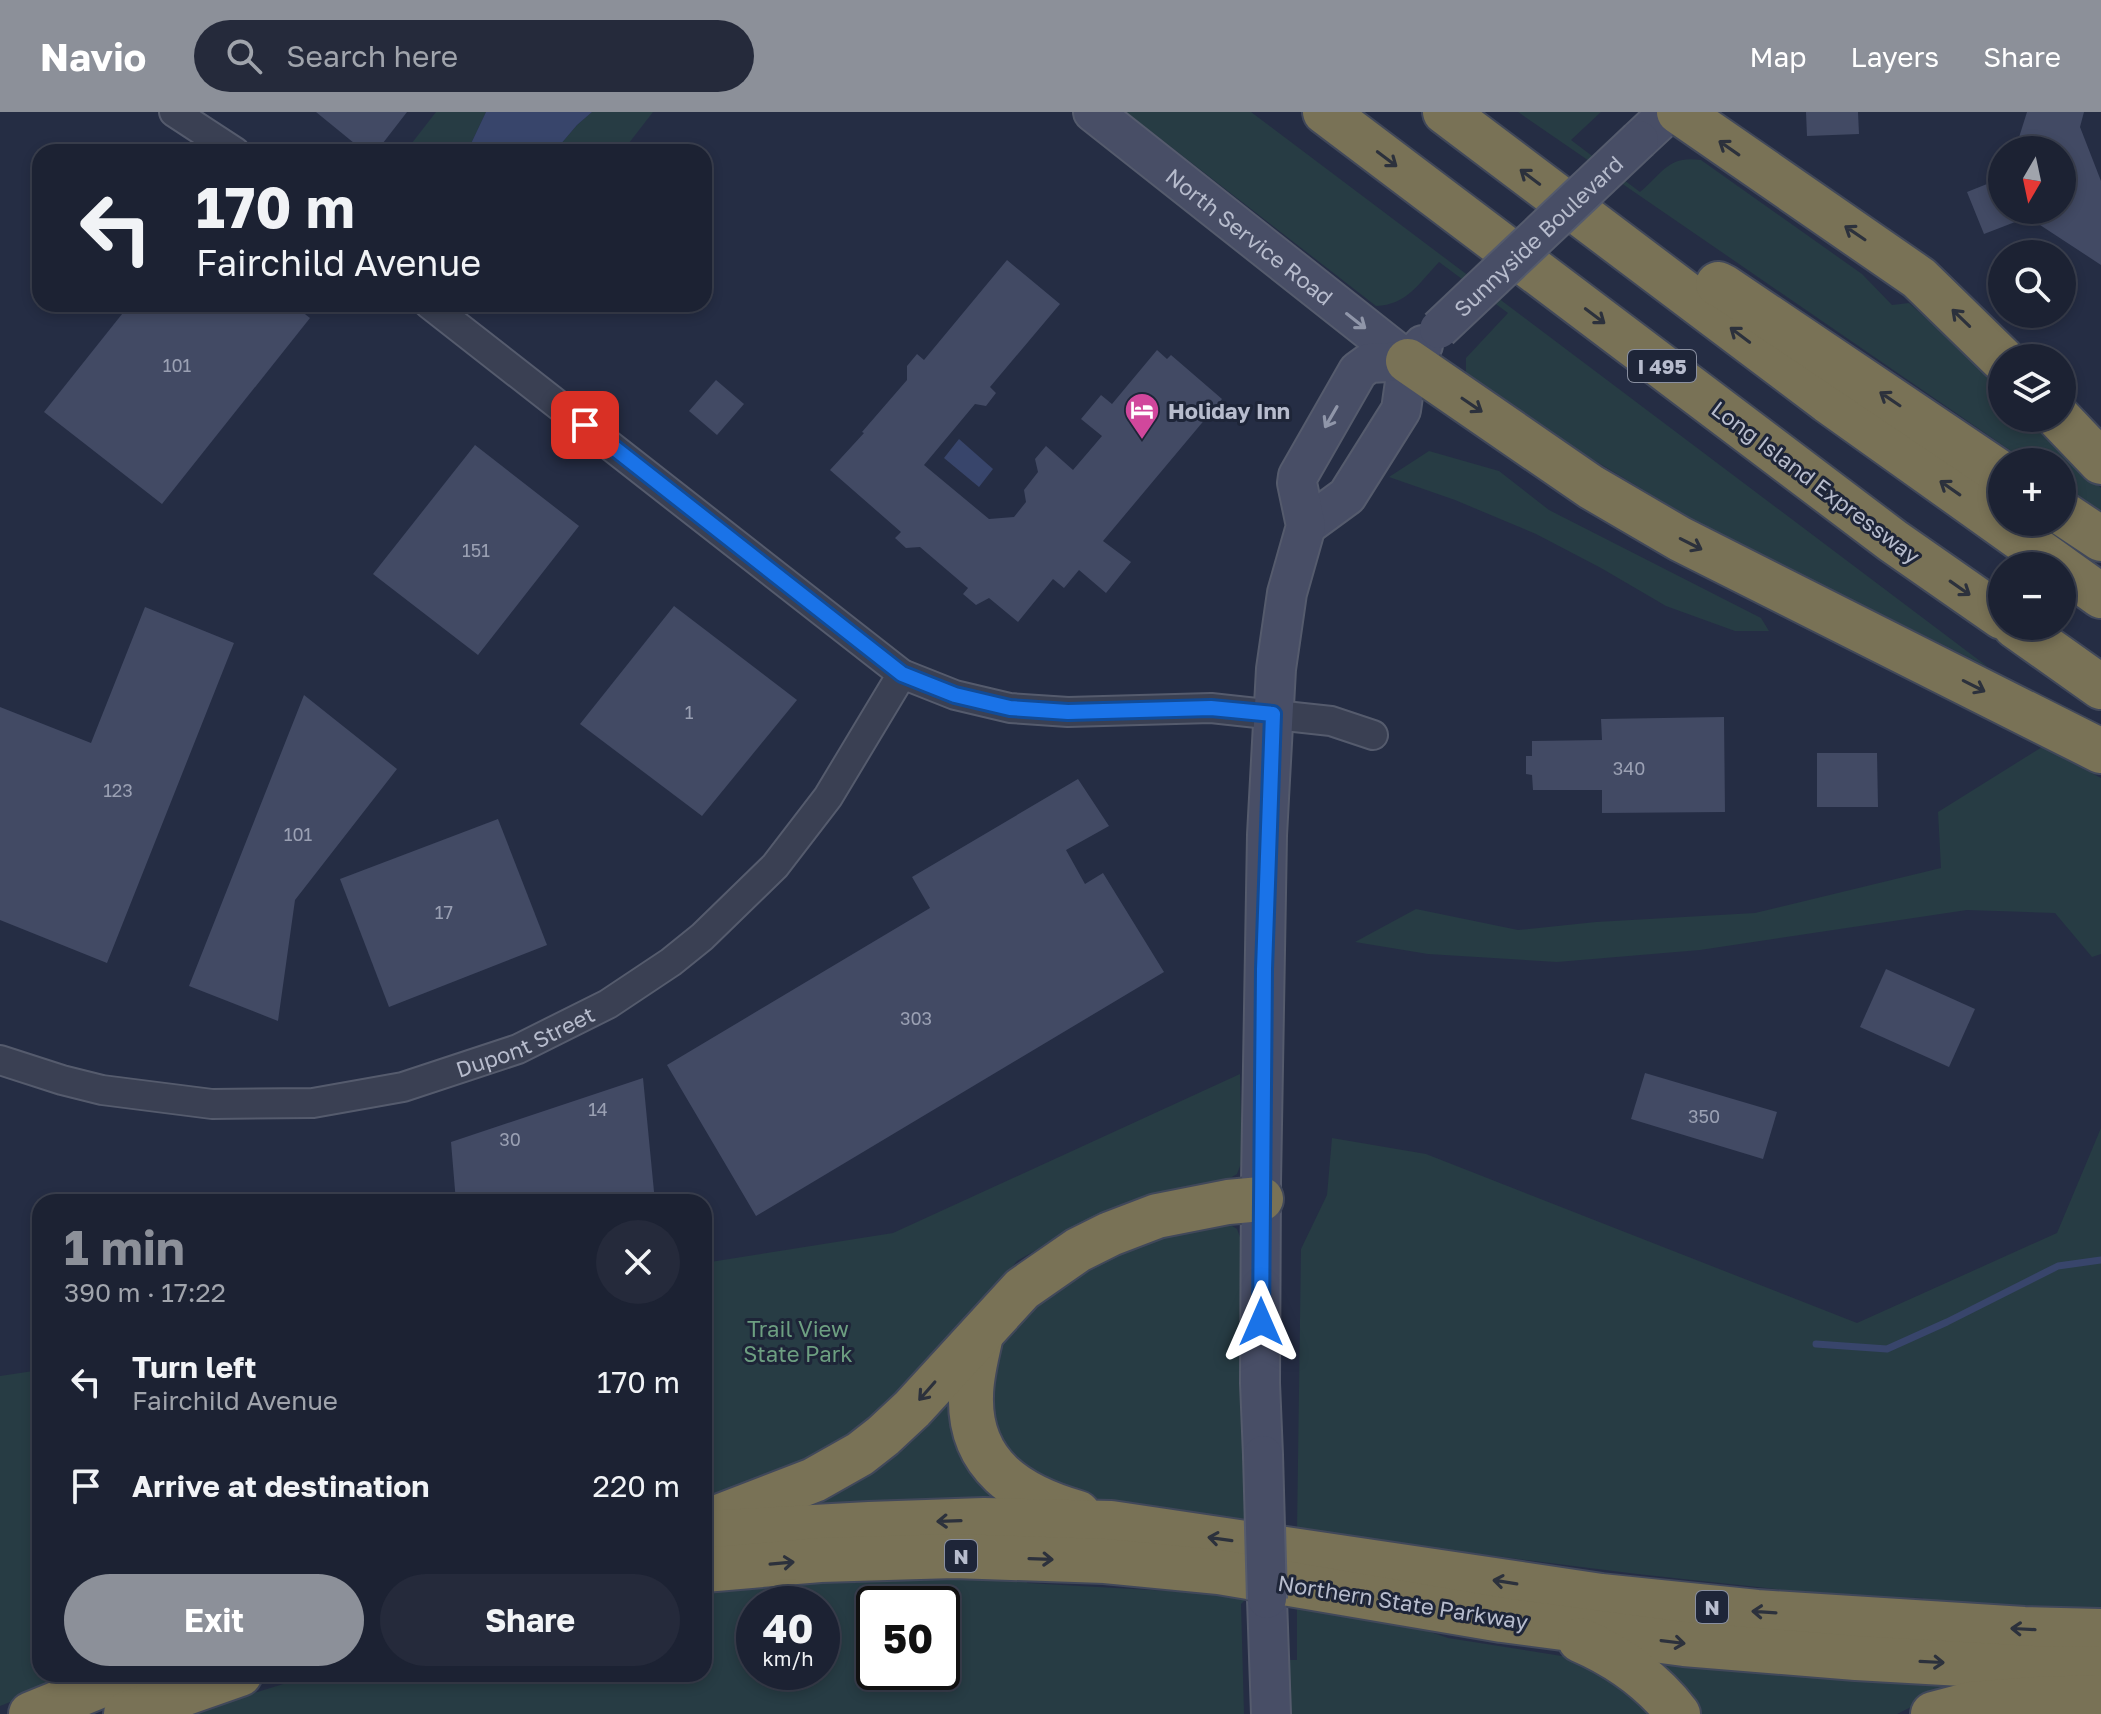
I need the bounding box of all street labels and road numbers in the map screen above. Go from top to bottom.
street label: Sunnyside Boulevard [1448,149,1628,322]
street label: North Service Road [1161,162,1339,310]
road number: I 495 [1628,350,1696,382]
street label: Long Island Expressway [1707,395,1925,569]
street label: Dupont Street [452,1000,599,1082]
road number: N [945,1540,977,1572]
street label: Northern State Parkway [1276,1569,1530,1635]
road number: N [1696,1591,1728,1623]

